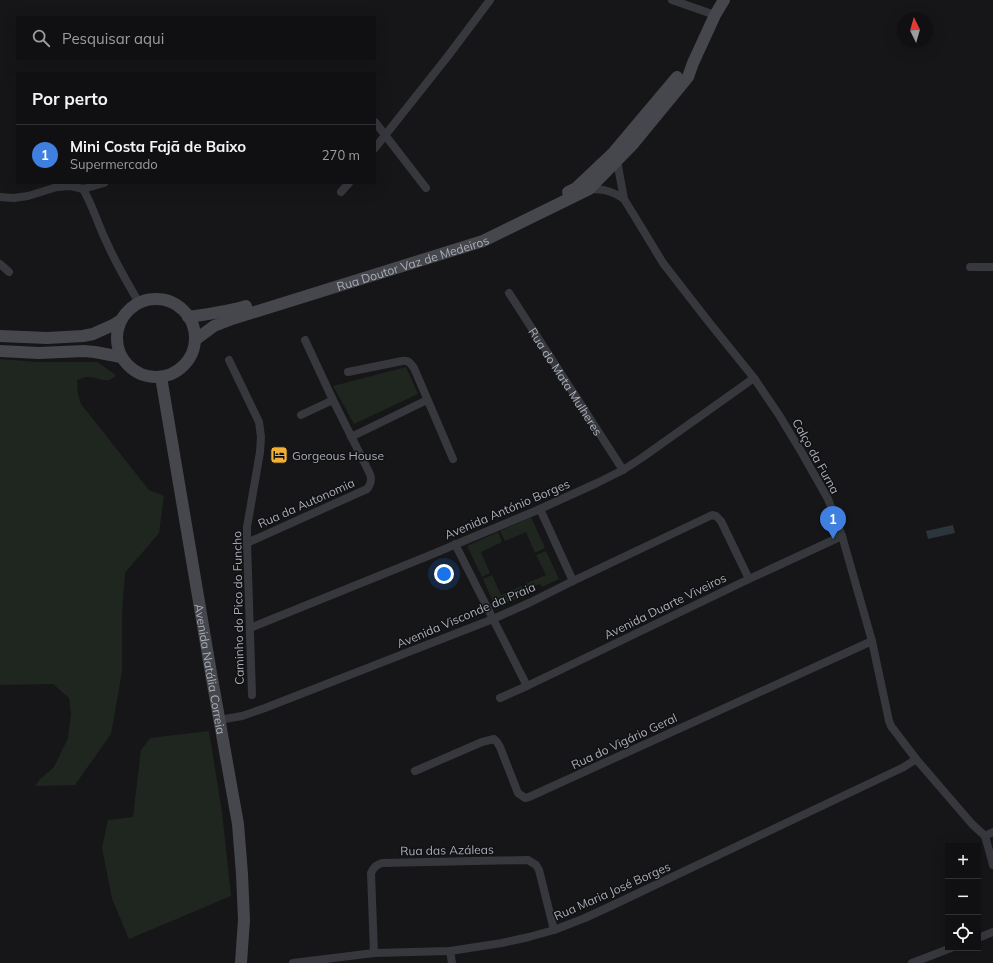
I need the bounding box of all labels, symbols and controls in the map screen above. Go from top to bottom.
north arrow [897,12,933,48]
search box [16,16,376,60]
icon: search [30,27,52,49]
text: Pesquisar aqui [62,29,164,48]
text: Por perto [32,88,108,109]
text: Mini Costa Fajã de Baixo [70,137,246,156]
text: 1 [41,147,49,163]
text: 270 m [322,147,360,163]
text: Supermercado [70,156,158,172]
street label: Rua Doutor Vaz de Medeiros [335,232,491,294]
street label: Rua do Mata Mulheres [526,325,606,438]
street label: Calço da Furna [789,416,843,496]
hotel icon: Gorgeous House [269,445,289,465]
place label: Gorgeous House [292,448,384,463]
street label: Rua da Autonomia [255,475,357,531]
street label: Avenida António Borges [442,476,572,542]
pin: 1 [820,506,846,539]
street label: Caminho do Pico do Funcho [229,531,247,685]
your location [434,564,454,584]
street label: Avenida Duarte Viveiros [601,570,729,642]
street label: Avenida Visconde da Praia [394,579,538,651]
street label: Avenida Natália Correia [192,602,229,735]
street label: Rua do Vigário Geral [569,710,679,772]
street label: Rua das Azáleas [400,842,494,858]
map controls [945,843,981,951]
button: + [945,843,981,879]
street label: Rua Maria José Borges [551,859,673,923]
button: − [945,879,981,915]
button: locate [945,915,981,951]

